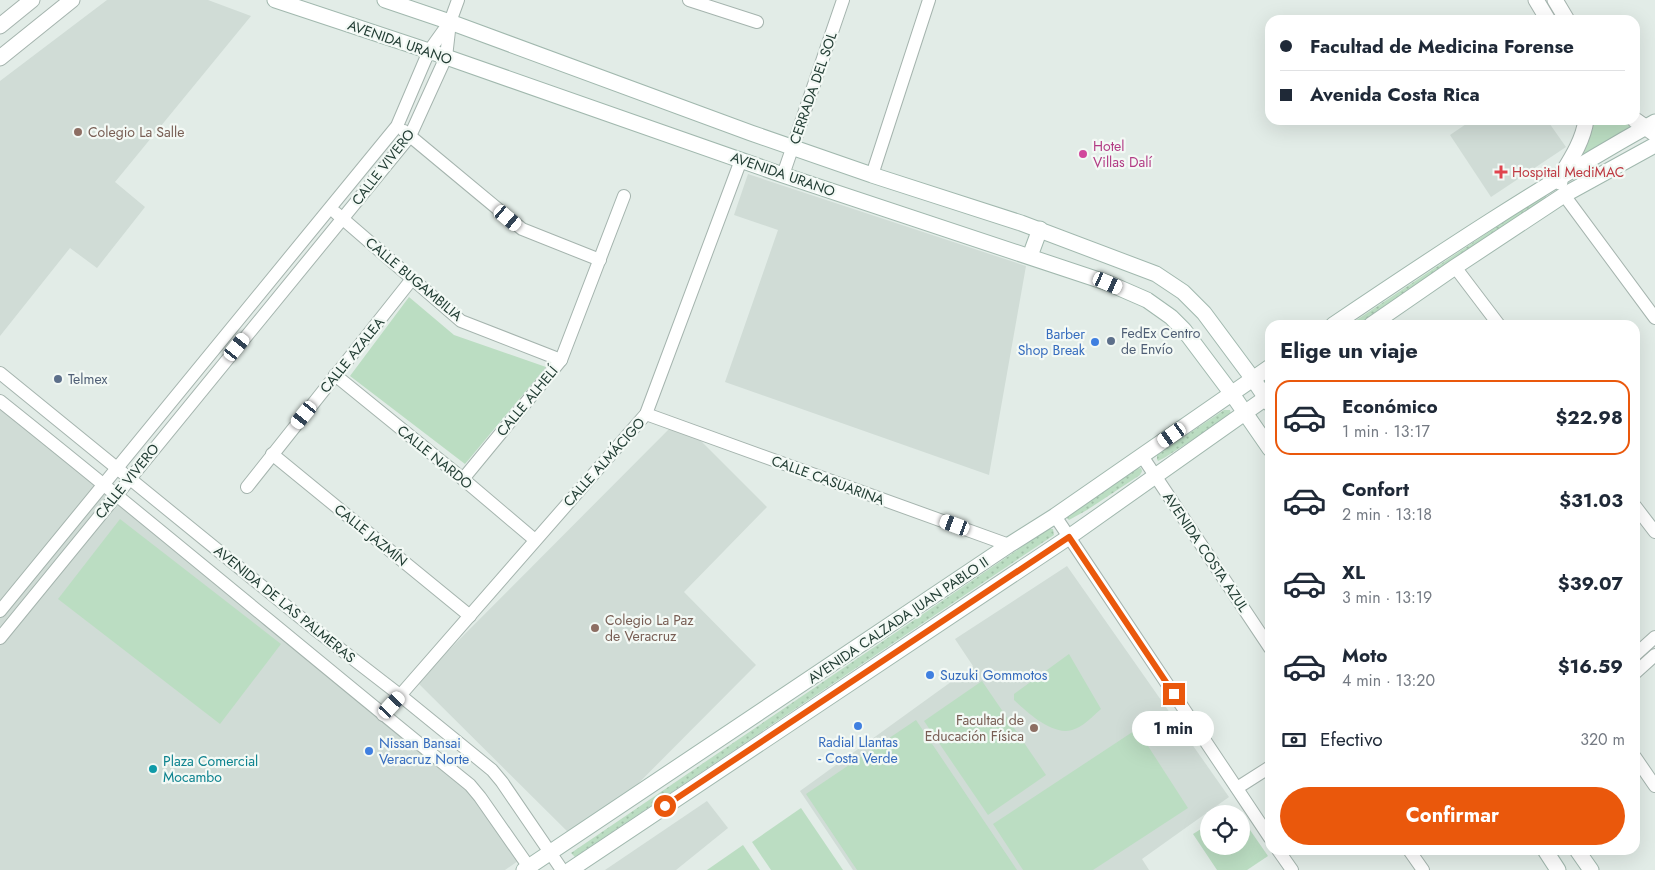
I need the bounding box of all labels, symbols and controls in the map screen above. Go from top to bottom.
street label: AVENIDA URANO [345,15,455,69]
street label: CERRADA DEL SOL [784,29,842,147]
text: Facultad de Medicina Forense [1310,33,1574,60]
text: Avenida Costa Rica [1310,81,1480,108]
place label: Colegio La Salle [88,122,184,142]
street label: CALLE VIVERO [347,125,419,209]
marker: Colegio La Salle [72,126,84,138]
place label: Hotel Villas Dalí [1093,136,1153,172]
street label: AVENIDA URANO [728,147,838,201]
marker: Hotel Villas Dalí [1077,148,1089,160]
place label: Hospital MediMAC [1512,162,1624,182]
marker: Hospital MediMAC [1494,165,1508,179]
car [491,203,524,233]
street label: CALLE BUGAMBILIA [361,232,467,326]
car [1091,270,1124,296]
street label: CALLE AZALEA [315,312,389,397]
place label: FedEx Centro de Envío [1121,323,1201,359]
place label: Barber Shop Break [1018,324,1086,360]
car [221,331,252,363]
text: Elige un viaje [1280,334,1418,366]
marker: FedEx Centro de Envío [1105,335,1117,347]
marker: Barber Shop Break [1089,336,1101,348]
street label: CALLE ALHELÍ [492,361,563,440]
place label: Telmex [68,369,107,389]
marker: Telmex [52,373,64,385]
text: Económico [1342,393,1438,420]
icon: car [1282,395,1327,440]
car [288,399,319,431]
text: $22.98 [1556,404,1623,431]
street label: CALLE ALMÁCIGO [559,413,649,511]
street label: CALLE NARDO [393,420,477,494]
car [1155,420,1188,450]
text: 1 min · 13:17 [1342,420,1430,443]
street label: CALLE VIVERO [90,439,164,523]
street label: CALLE CASUARINA [769,450,888,510]
text: Confort [1342,476,1409,503]
icon: car [1282,478,1327,523]
text: $31.03 [1559,487,1623,514]
street label: AVENIDA COSTA AZUL [1158,488,1254,616]
street label: CALLE JAZMÍN [330,499,412,571]
text: 2 min · 13:18 [1342,503,1432,526]
car [938,513,971,537]
street label: AVENIDA DE LAS PALMERAS [210,541,360,668]
street label: AVENIDA CALZADA JUAN PABLO II [804,552,992,688]
text: XL [1342,559,1365,586]
icon: car [1282,561,1327,606]
text: $39.07 [1558,570,1623,597]
text: 3 min · 13:19 [1342,586,1432,609]
place label: Colegio La Paz de Veracruz [605,610,694,646]
marker: Colegio La Paz de Veracruz [589,622,601,634]
text: Moto [1342,642,1387,669]
icon: car [1282,644,1327,689]
text: $16.59 [1558,653,1623,680]
place label: Suzuki Gommotos [940,665,1048,685]
marker: Suzuki Gommotos [924,669,936,681]
text: 4 min · 13:20 [1342,669,1435,692]
route end [1163,683,1185,705]
car [376,689,407,721]
place label: Facultad de Educación Física [925,710,1024,746]
callout: 1 min [1133,712,1215,746]
text: 1 min [1153,717,1193,740]
marker: Radial Llantas - Costa Verde [852,720,864,732]
marker: Facultad de Educación Física [1028,722,1040,734]
icon: cash [1280,726,1308,754]
text: Efectivo [1320,726,1383,753]
text: 320 m [1580,728,1625,751]
place label: Radial Llantas - Costa Verde [818,732,898,768]
place label: Nissan Bansai Veracruz Norte [379,733,469,769]
marker: Nissan Bansai Veracruz Norte [363,745,375,757]
place label: Plaza Comercial Mocambo [163,751,258,787]
marker: Plaza Comercial Mocambo [147,763,159,775]
button: Confirmar [1280,787,1625,845]
route start [654,795,676,817]
map controls [1200,805,1250,855]
button: locate [1200,805,1250,855]

